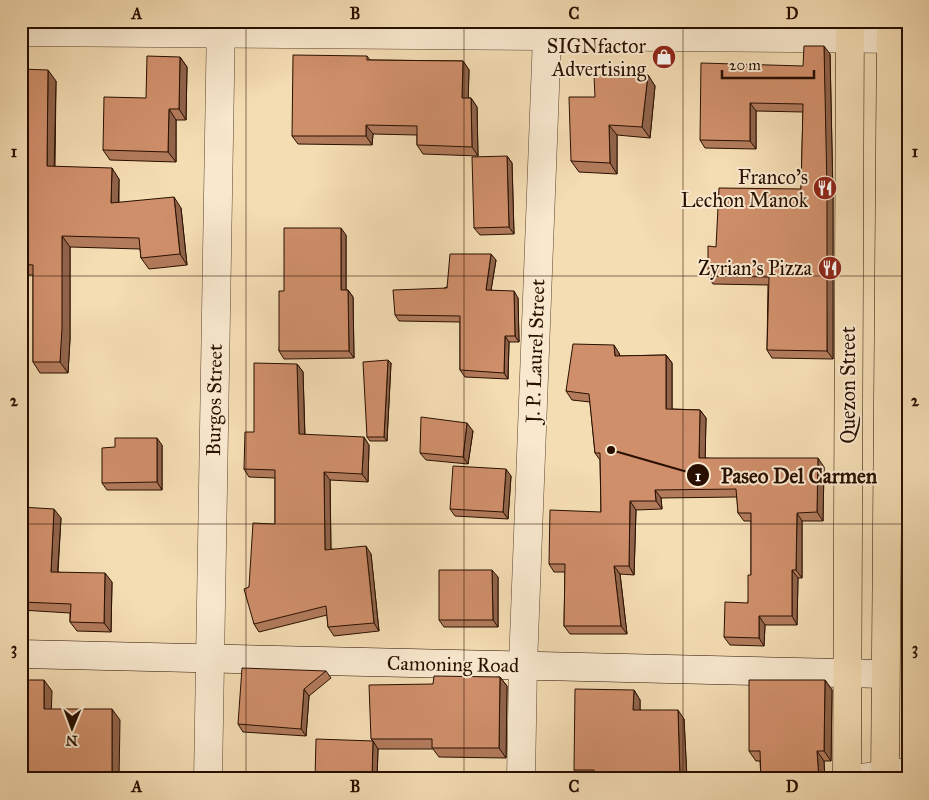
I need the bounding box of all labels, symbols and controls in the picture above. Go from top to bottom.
text: A [131,4,143,23]
text: B [350,4,360,23]
text: C [569,4,580,23]
text: D [786,4,799,23]
place label: SIGNfactor Advertising [547,34,647,82]
shop icon: SIGNfactor Advertising [651,44,677,70]
scale bar [722,48,814,80]
text: 20 m [729,56,761,74]
text: 1 [11,142,18,161]
text: 1 [912,142,919,161]
place label: Franco's Lechon Manok [681,165,809,212]
restaurant icon: Franco's Lechon Manok [812,175,838,201]
restaurant icon: Zyrian's Pizza [817,255,843,281]
place label: Zyrian's Pizza [698,256,813,280]
street label: J. P. Laurel Street [520,279,551,425]
street label: Quezon Street [836,326,860,444]
street label: Burgos Street [201,344,228,456]
text: 2 [10,391,19,410]
text: 2 [911,391,920,410]
callout: Paseo Del Carmen [686,457,887,493]
text: Paseo Del Carmen [721,463,878,489]
text: 1 [695,467,701,485]
text: 3 [11,639,17,659]
text: 3 [912,639,918,659]
street label: Camoning Road [387,651,519,678]
north arrow [48,702,98,752]
text: N [66,732,78,749]
text: A [131,777,143,796]
text: B [350,777,360,796]
text: C [569,777,580,796]
text: D [786,777,799,796]

